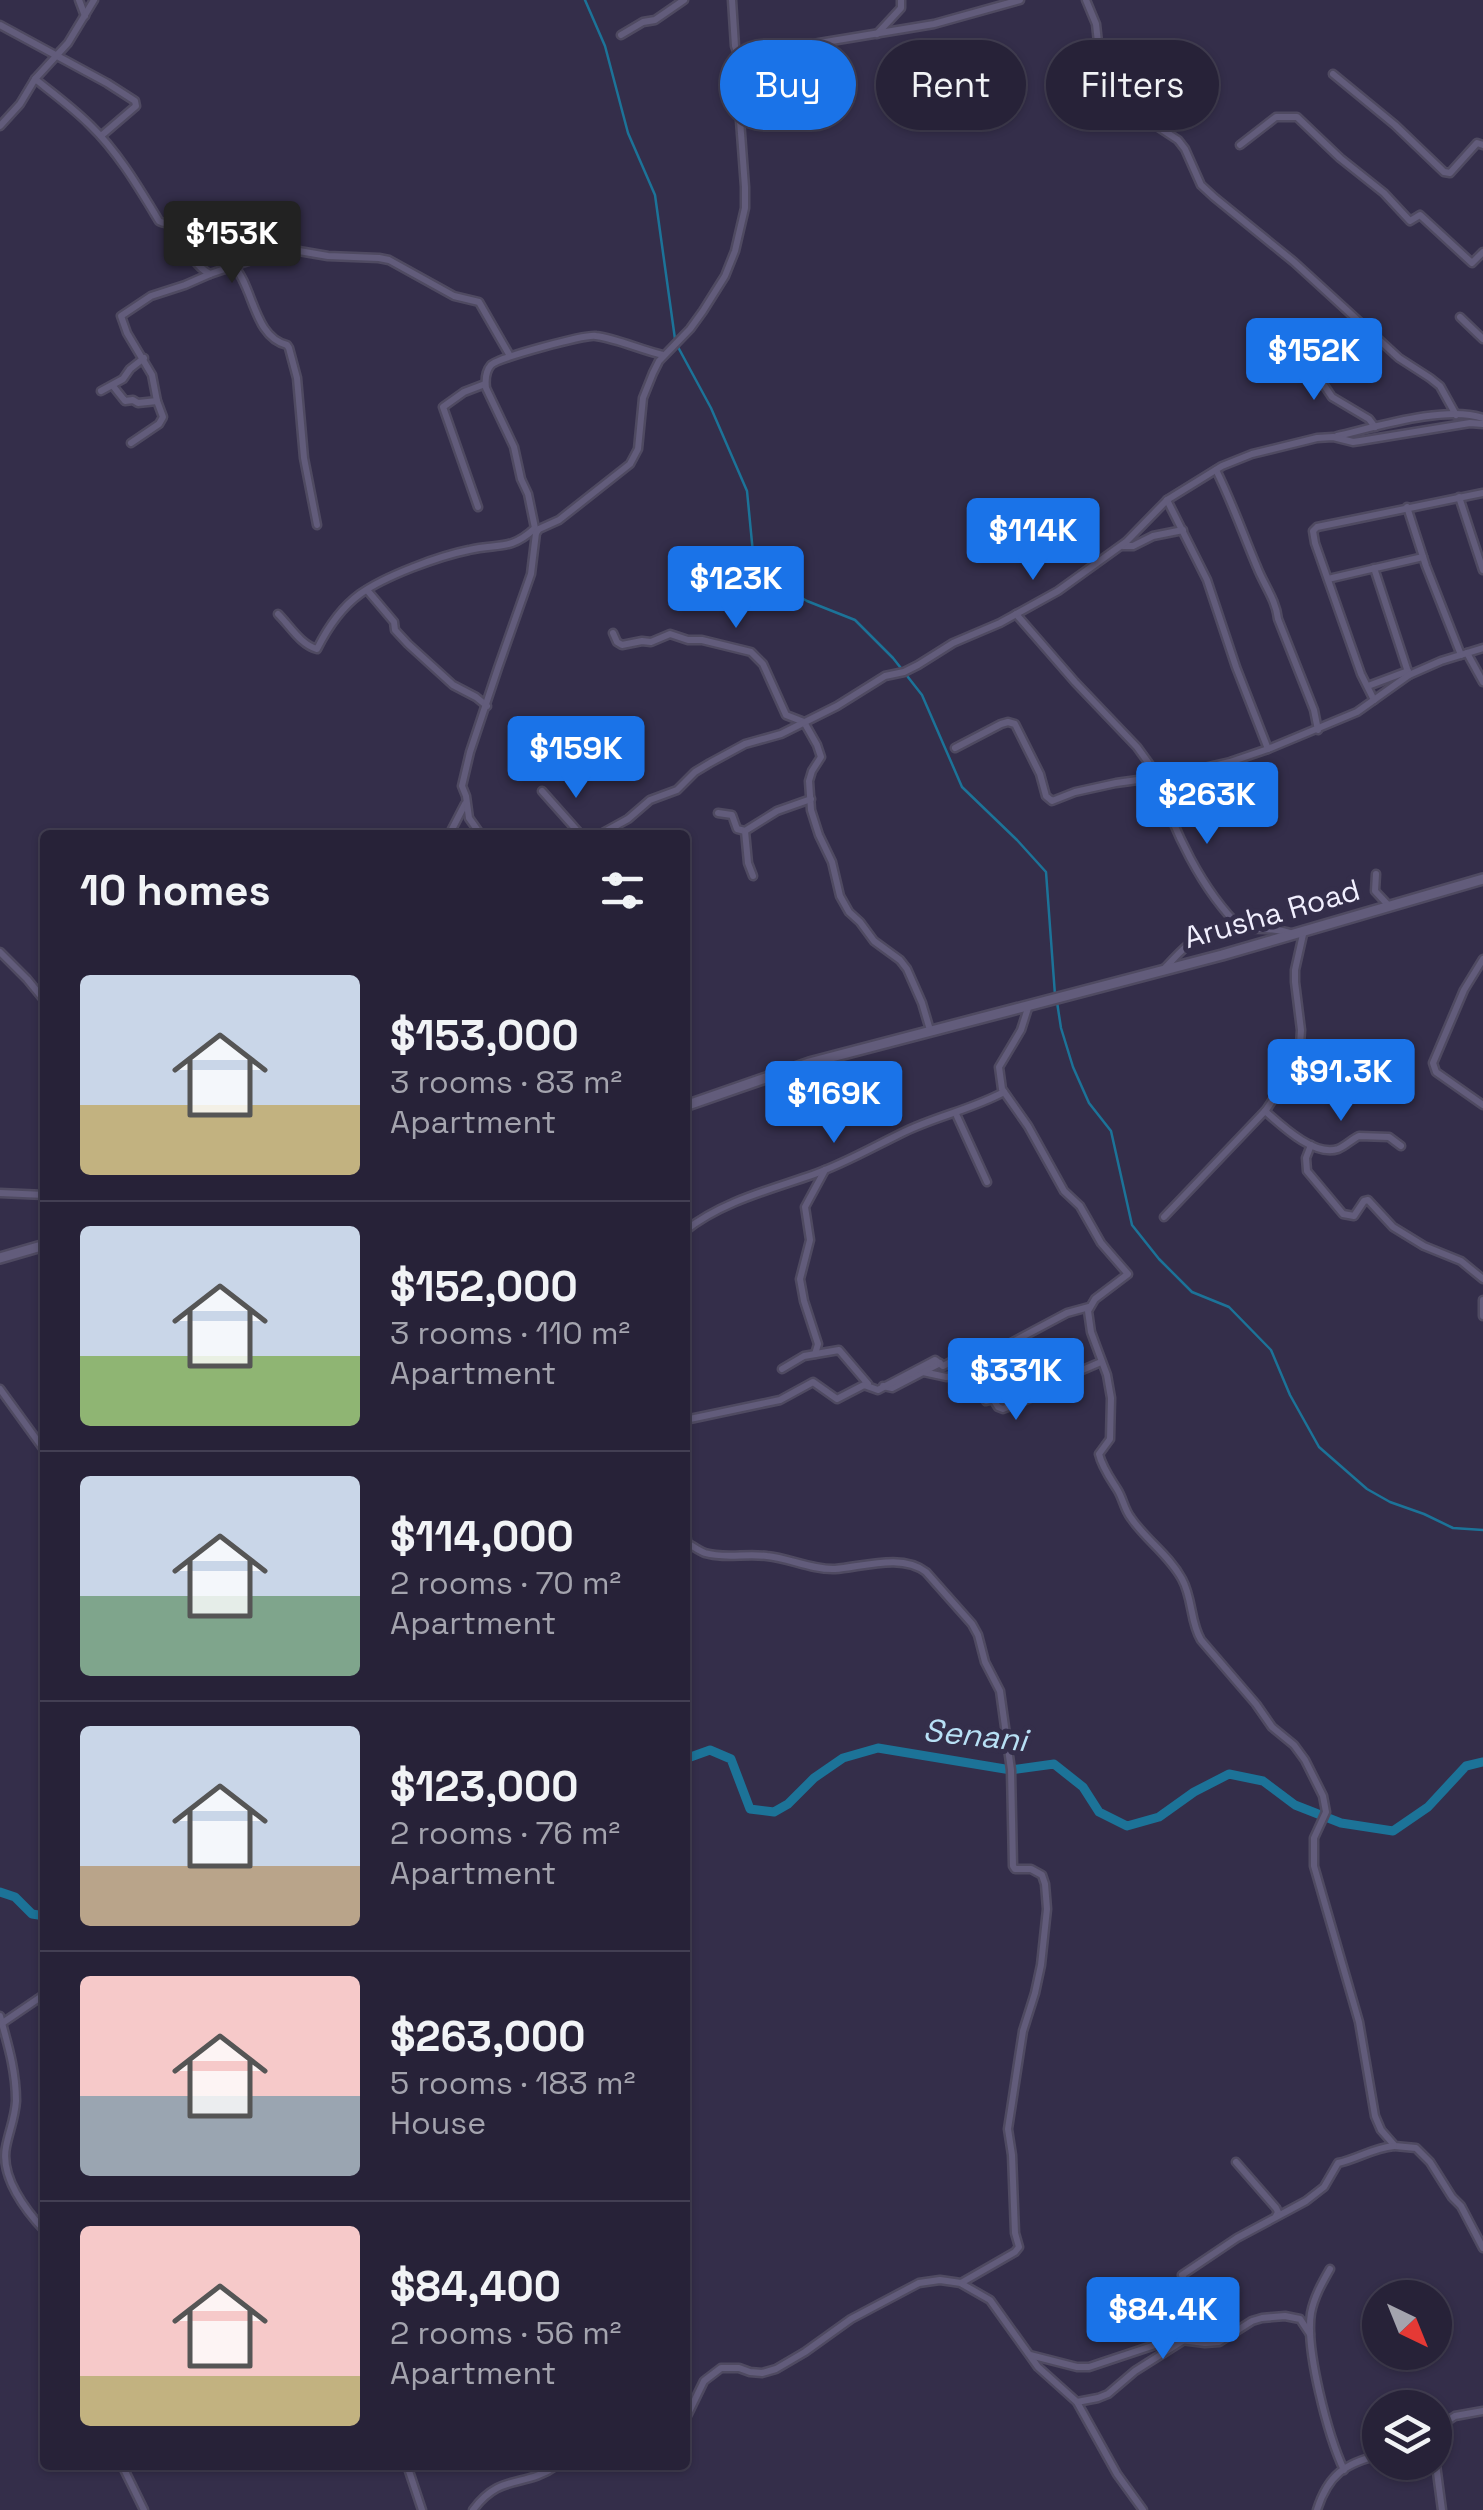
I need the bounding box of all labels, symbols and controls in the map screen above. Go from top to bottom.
chip: Buy [720,40,856,130]
chip: Rent [876,40,1026,130]
chip: Filters [1046,40,1219,130]
pin: $153K [162,201,302,286]
text: $153K [186,213,278,253]
pin: $152K [1244,318,1384,403]
text: $152K [1268,330,1360,370]
pin: $114K [963,498,1103,583]
text: $114K [989,510,1077,550]
pin: $123K [666,546,806,631]
text: $123K [690,558,782,598]
pin: $159K [506,716,646,801]
text: $159K [530,728,622,768]
pin: $263K [1137,762,1277,847]
text: $263K [1158,774,1256,814]
icon: filters [595,863,650,918]
text: 10 homes [80,864,271,917]
street label: Arusha Road [1179,870,1364,957]
text: $153,000 [390,1009,579,1062]
icon: home [160,1015,280,1135]
pin: $91.3K [1260,1039,1422,1124]
text: $91.3K [1290,1051,1392,1091]
pin: $169K [764,1061,904,1146]
text: 3 rooms · 83 m² [390,1062,622,1102]
text: $169K [787,1073,881,1113]
text: Apartment [390,1102,556,1142]
text: $152,000 [390,1260,578,1313]
icon: home [160,1266,280,1386]
text: 3 rooms · 110 m² [390,1313,630,1353]
pin: $331K [946,1338,1086,1423]
text: $331K [970,1350,1062,1390]
text: Apartment [390,1353,556,1393]
text: $114,000 [390,1510,574,1563]
icon: home [160,1516,280,1636]
text: 2 rooms · 70 m² [390,1563,621,1603]
text: Apartment [390,1603,556,1643]
water label: Senani [921,1710,1033,1761]
text: $123,000 [390,1760,578,1813]
icon: home [160,1766,280,1886]
text: 2 rooms · 76 m² [390,1813,620,1853]
text: Apartment [390,1853,556,1893]
text: $263,000 [390,2010,585,2063]
icon: home [160,2016,280,2136]
text: 5 rooms · 183 m² [390,2063,635,2103]
text: House [390,2103,486,2143]
text: $84,400 [390,2260,561,2313]
icon: home [160,2266,280,2386]
pin: $84.4K [1082,2277,1244,2362]
north arrow [1362,2280,1452,2370]
map controls [1362,2280,1452,2480]
text: $84.4K [1109,2289,1217,2329]
text: 2 rooms · 56 m² [390,2313,622,2353]
text: Apartment [390,2353,556,2393]
button: layers [1362,2390,1452,2480]

